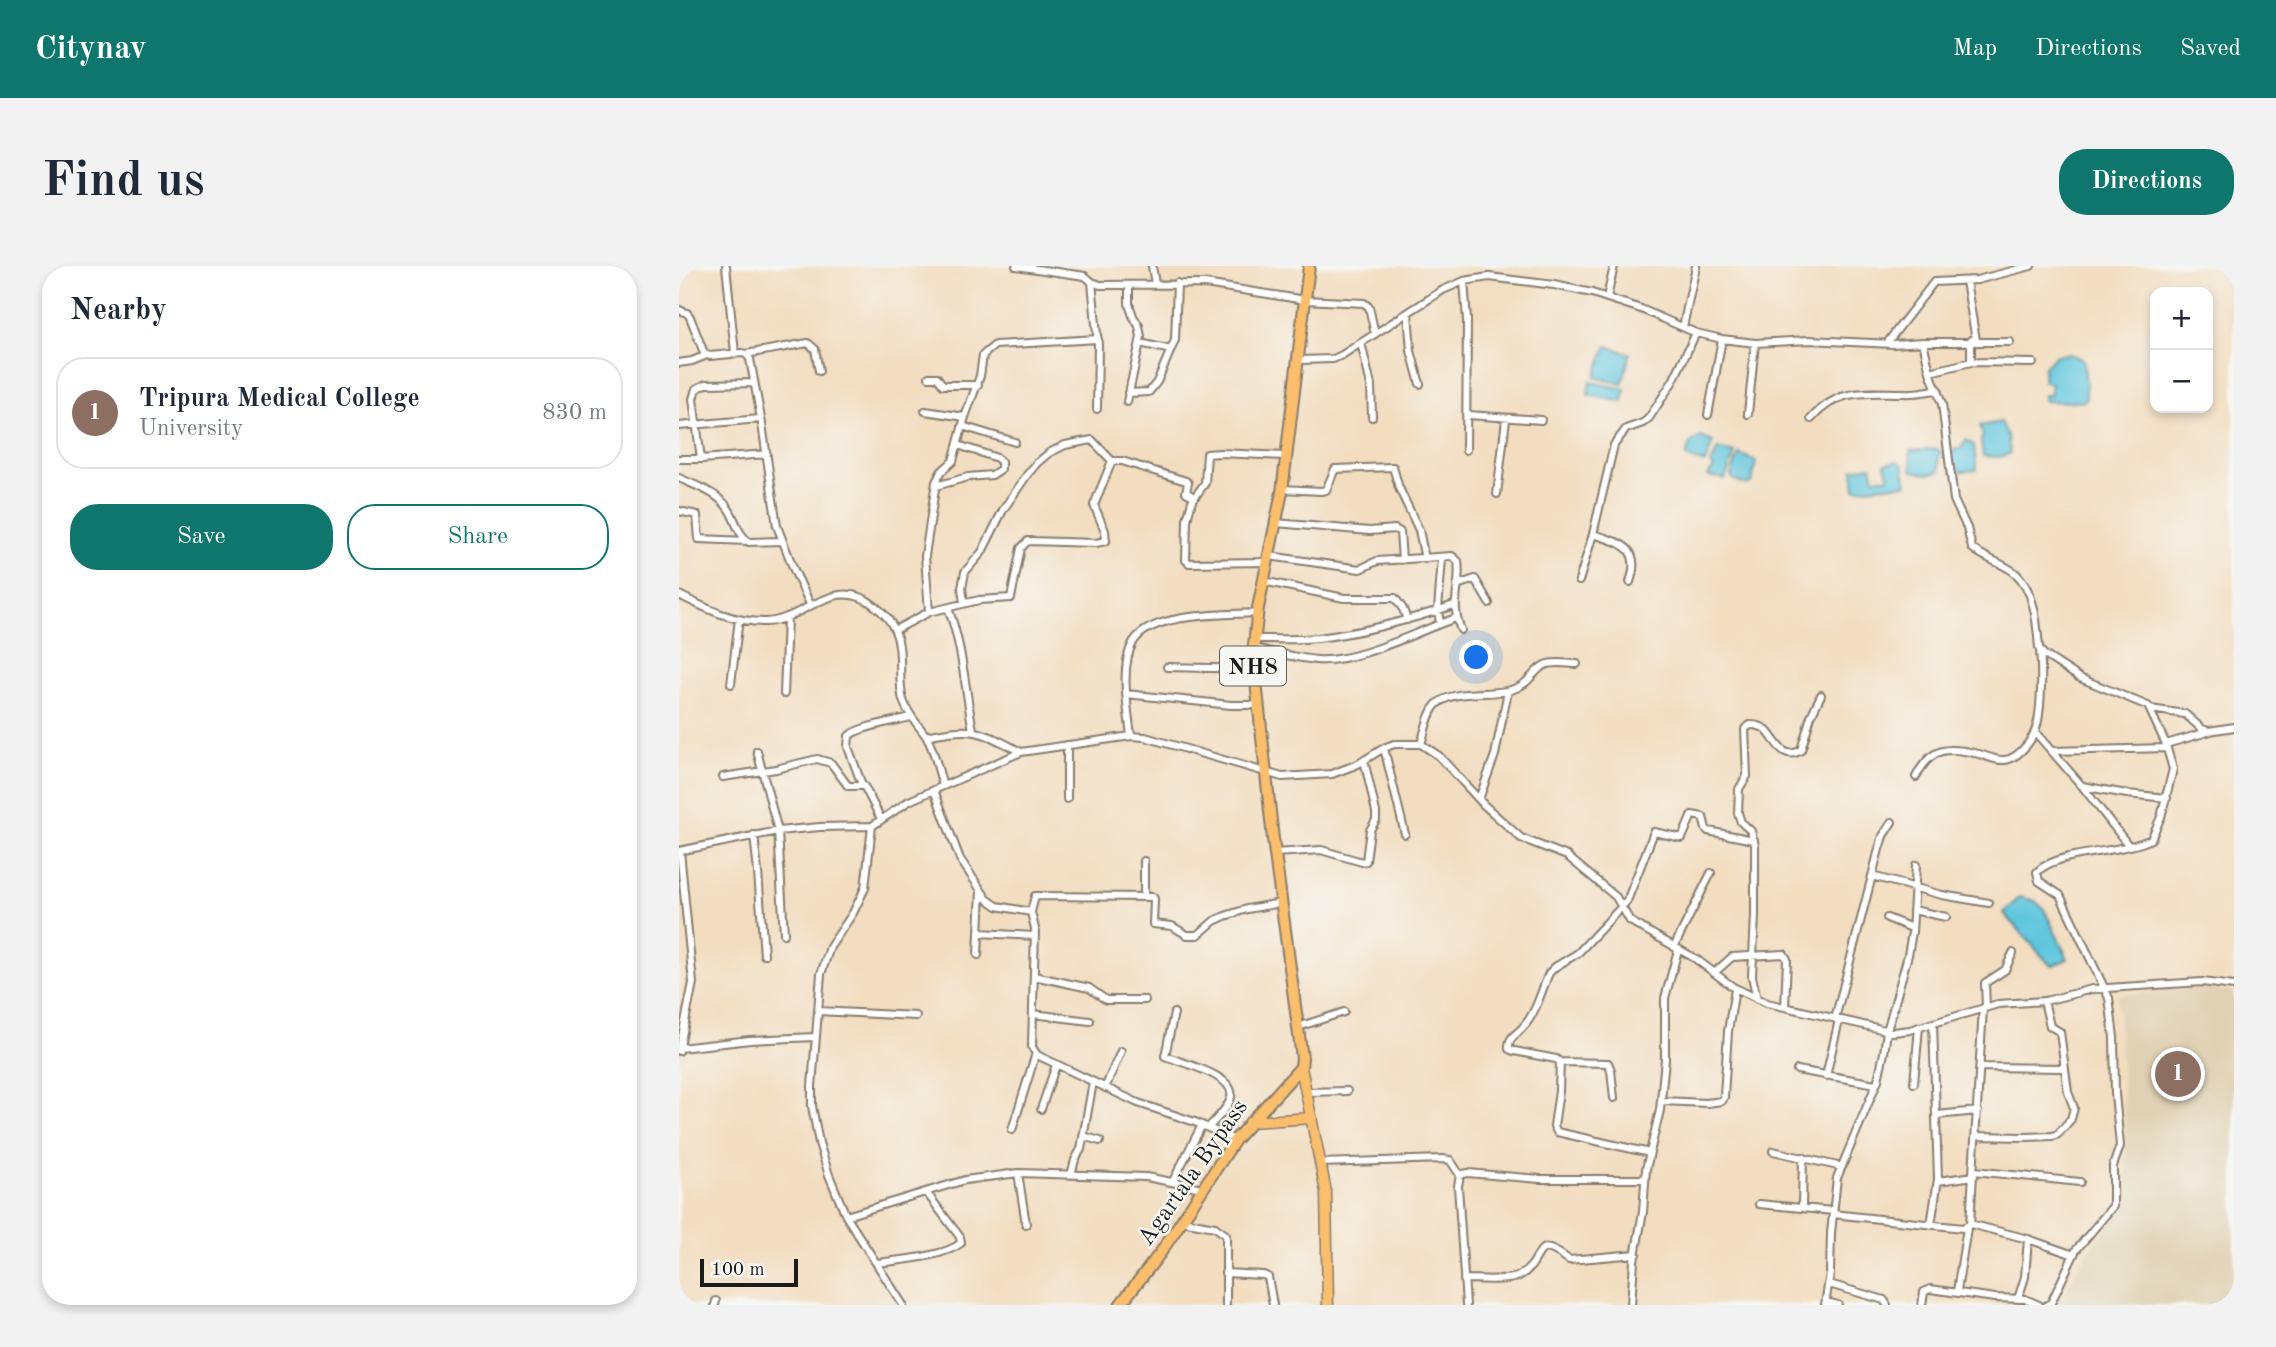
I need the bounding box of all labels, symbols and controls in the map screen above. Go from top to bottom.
text: Citynav [35,33,147,66]
text: Map [1953,37,1997,61]
text: Directions [2035,37,2142,61]
text: Saved [2180,37,2241,61]
button: Directions [2059,149,2234,215]
text: Find us [42,158,205,207]
map controls [2150,287,2213,413]
button: + [2150,287,2213,350]
text: Nearby [70,296,167,326]
button: − [2150,350,2213,413]
text: Tripura Medical College [139,386,420,412]
text: 1 [88,401,102,424]
text: 830 m [542,401,607,424]
text: University [139,417,243,440]
button: Save [70,504,333,570]
button: Share [347,504,609,570]
your location [1459,640,1493,674]
road number: NH8 [1220,646,1286,686]
pin: 1 [2155,1048,2201,1100]
street label: Agartala Bypass [1134,1096,1253,1251]
scale bar [700,1256,798,1288]
text: 100 m [711,1261,764,1280]

